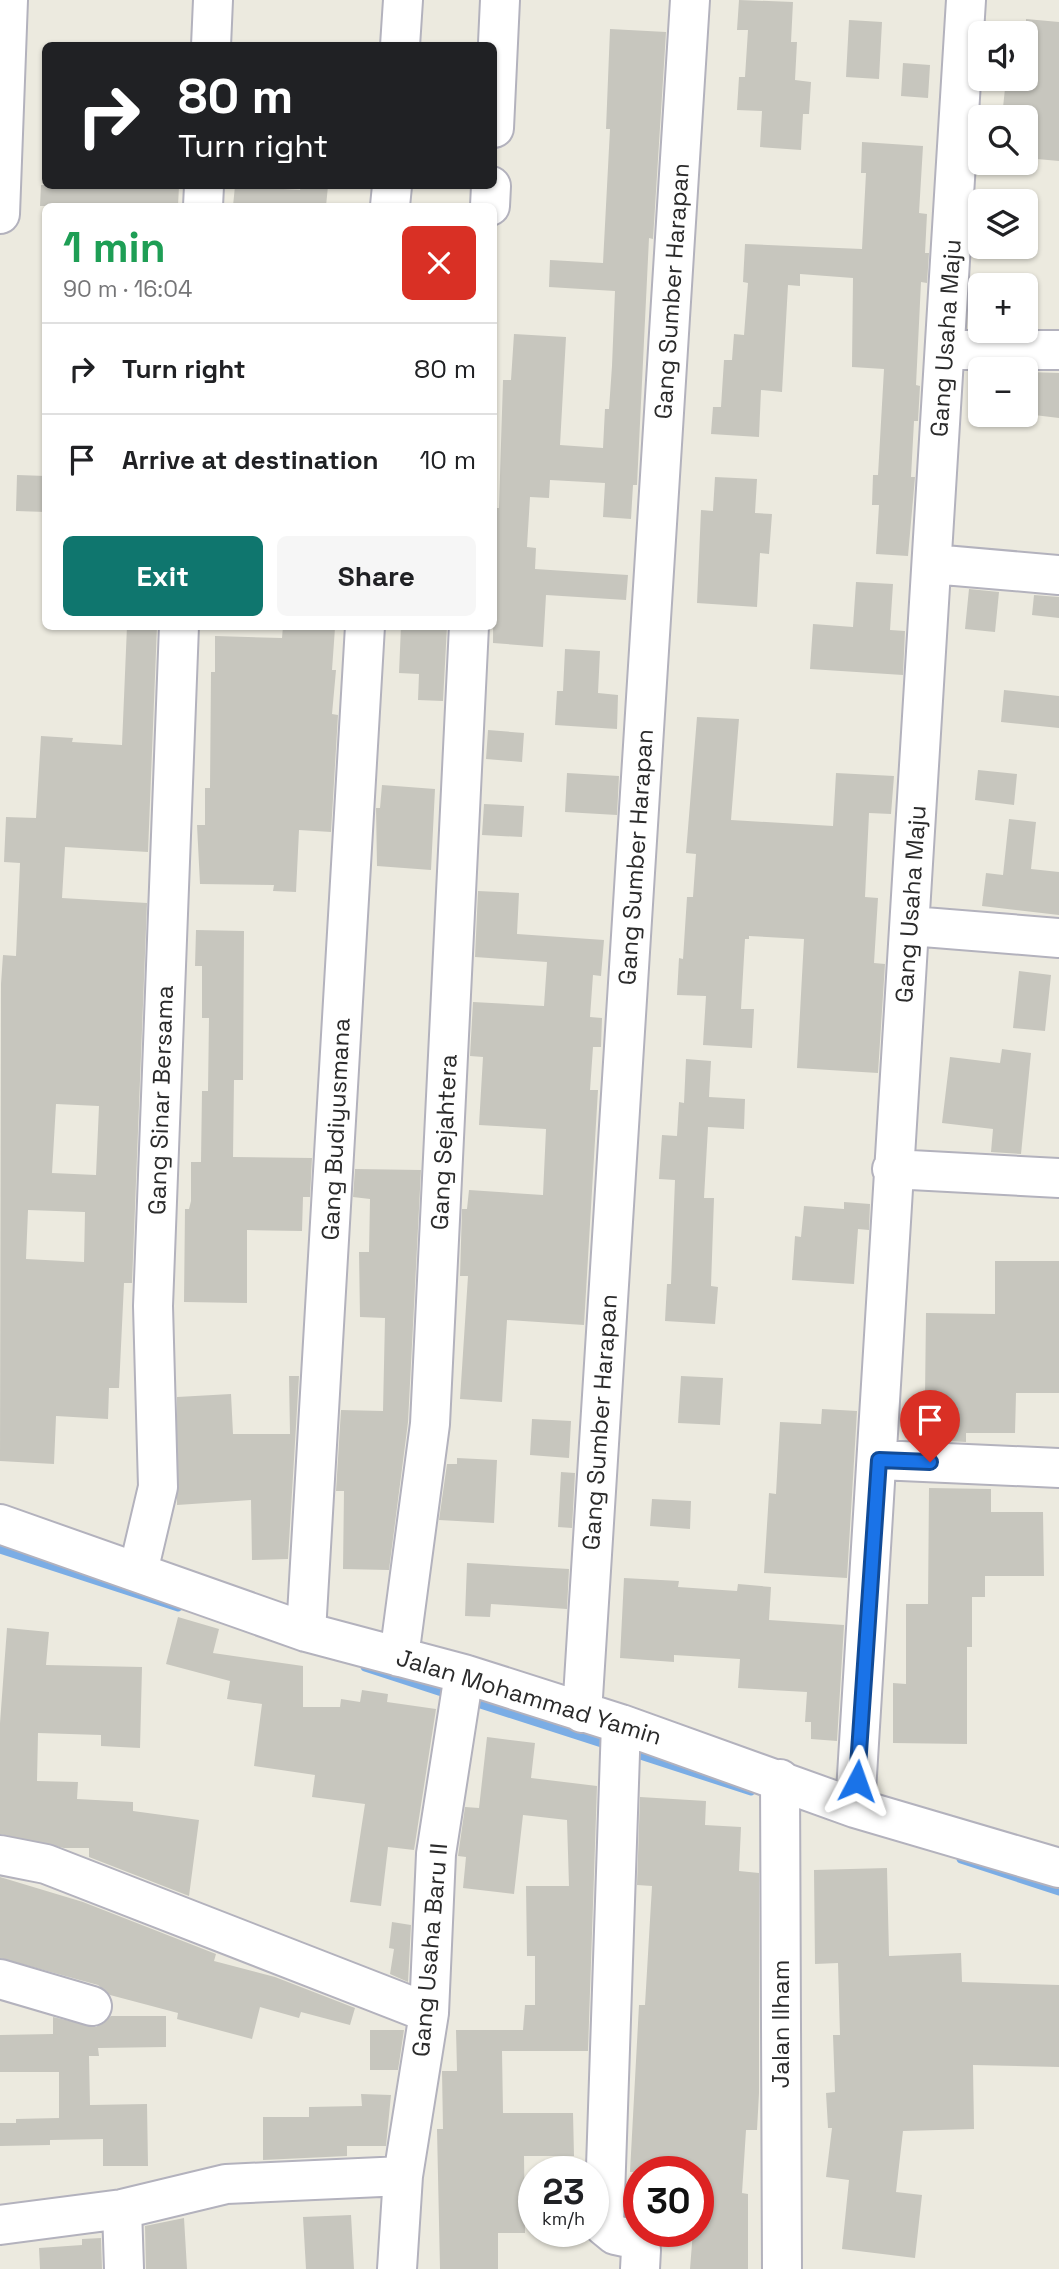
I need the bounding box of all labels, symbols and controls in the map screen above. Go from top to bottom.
map controls [968,21,1038,427]
button: sound [968,21,1038,91]
text: 80 m [178,65,293,127]
icon: right [63,70,154,161]
button: search [968,105,1038,175]
text: Turn right [178,126,328,166]
street label: Gang Sumber Harapan [647,162,696,420]
button: layers [968,189,1038,259]
text: 1 min [63,221,166,274]
button: close [402,226,476,300]
street label: Gang Usaha Maju [923,238,968,438]
button: + [968,273,1038,343]
text: 90 m · 16:04 [63,274,192,304]
icon: right [63,350,101,388]
text: Turn right [122,352,246,386]
text: 80 m [414,352,476,386]
button: − [968,357,1038,427]
icon: arrive [63,441,101,479]
text: Arrive at destination [122,443,379,477]
text: 10 m [419,443,476,477]
button: Exit [63,536,263,616]
button: Share [277,536,476,616]
street label: Gang Sumber Harapan [611,728,660,986]
street label: Gang Usaha Maju [888,804,933,1004]
street label: Gang Sinar Bersama [141,984,180,1215]
street label: Gang Budiyusmana [314,1017,357,1241]
street label: Gang Sejahtera [423,1053,464,1231]
street label: Gang Sumber Harapan [575,1293,624,1551]
pin [900,1390,960,1462]
icon: arrive [911,1401,949,1439]
street label: Jalan Mohammad Yamin [393,1641,666,1752]
position arrow [820,1744,894,1818]
street label: Gang Usaha Baru II [405,1842,454,2058]
street label: Jalan Ilham [765,1960,796,2088]
speed limit sign: 30 [623,2156,714,2247]
text: 23 [542,2170,585,2214]
text: km/h [542,2207,585,2230]

